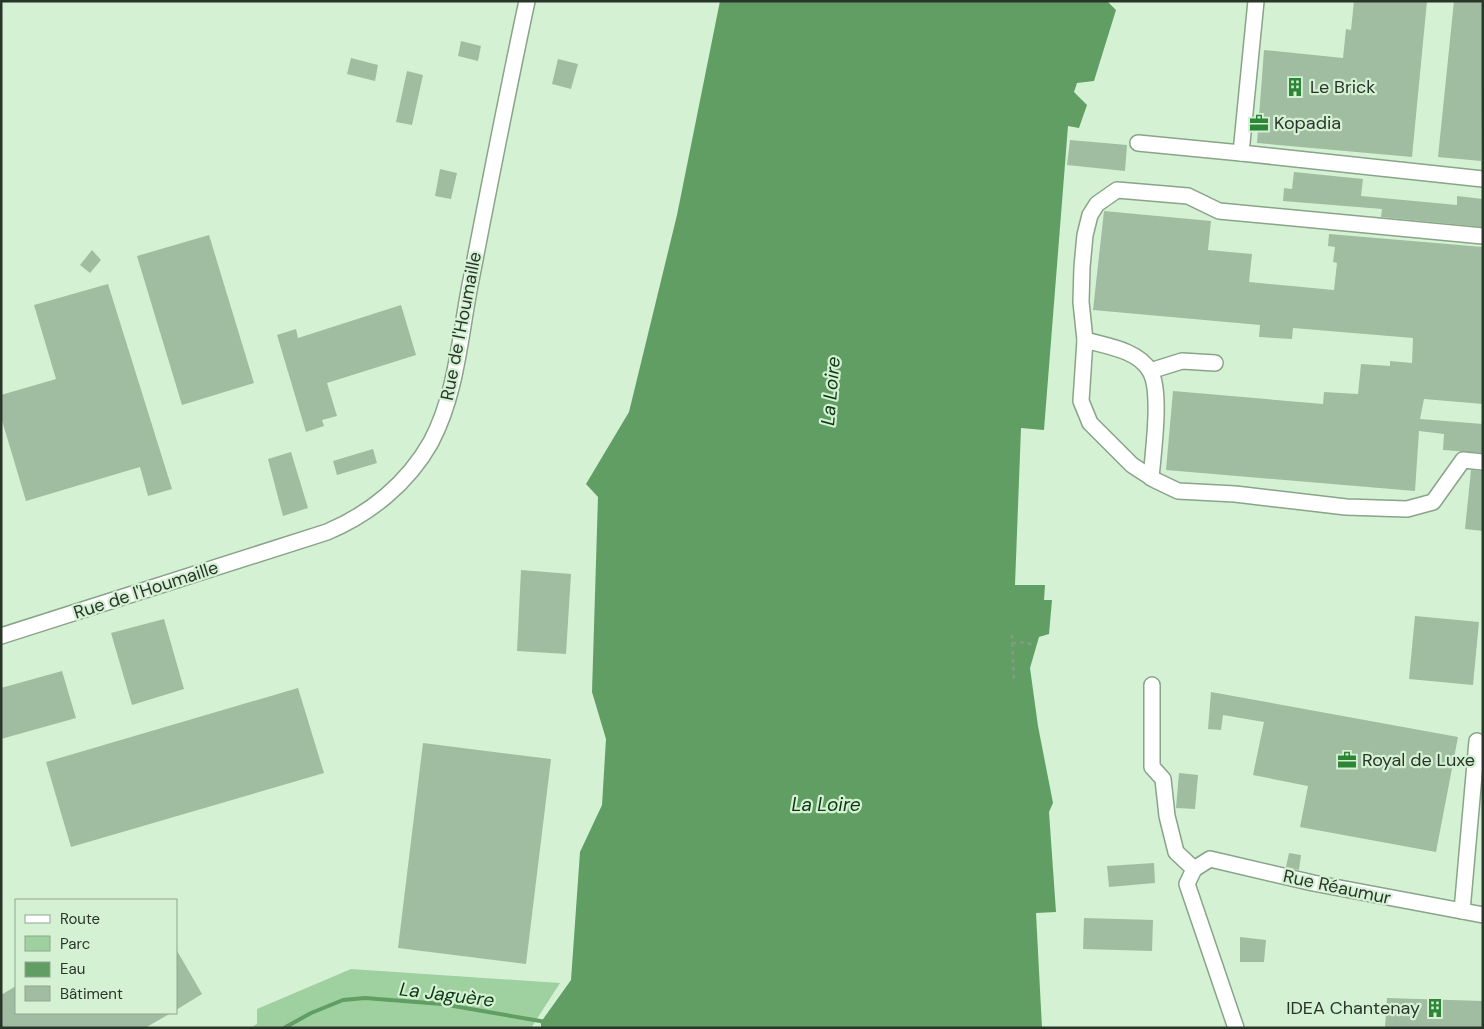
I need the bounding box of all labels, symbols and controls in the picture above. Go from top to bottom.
place label: Le Brick [1310,75,1375,99]
building icon: Le Brick [1284,76,1306,98]
place label: Kopadia [1274,111,1341,135]
office icon: Kopadia [1248,112,1270,134]
street label: Rue de l'Houmaille [435,250,487,402]
water label: La Loire [815,355,846,427]
street label: Rue de l'Houmaille [71,555,221,625]
place label: Royal de Luxe [1362,748,1475,772]
office icon: Royal de Luxe [1336,749,1358,771]
water label: La Loire [791,792,861,817]
street label: Rue Réaumur [1281,864,1393,910]
legend [15,899,178,1014]
text: Route [60,909,100,929]
text: Parc [60,934,90,954]
text: Eau [60,959,85,979]
water label: La Jaguère [398,976,496,1013]
text: Bâtiment [60,984,123,1004]
place label: IDEA Chantenay [1286,996,1420,1020]
building icon: IDEA Chantenay [1424,997,1446,1019]

